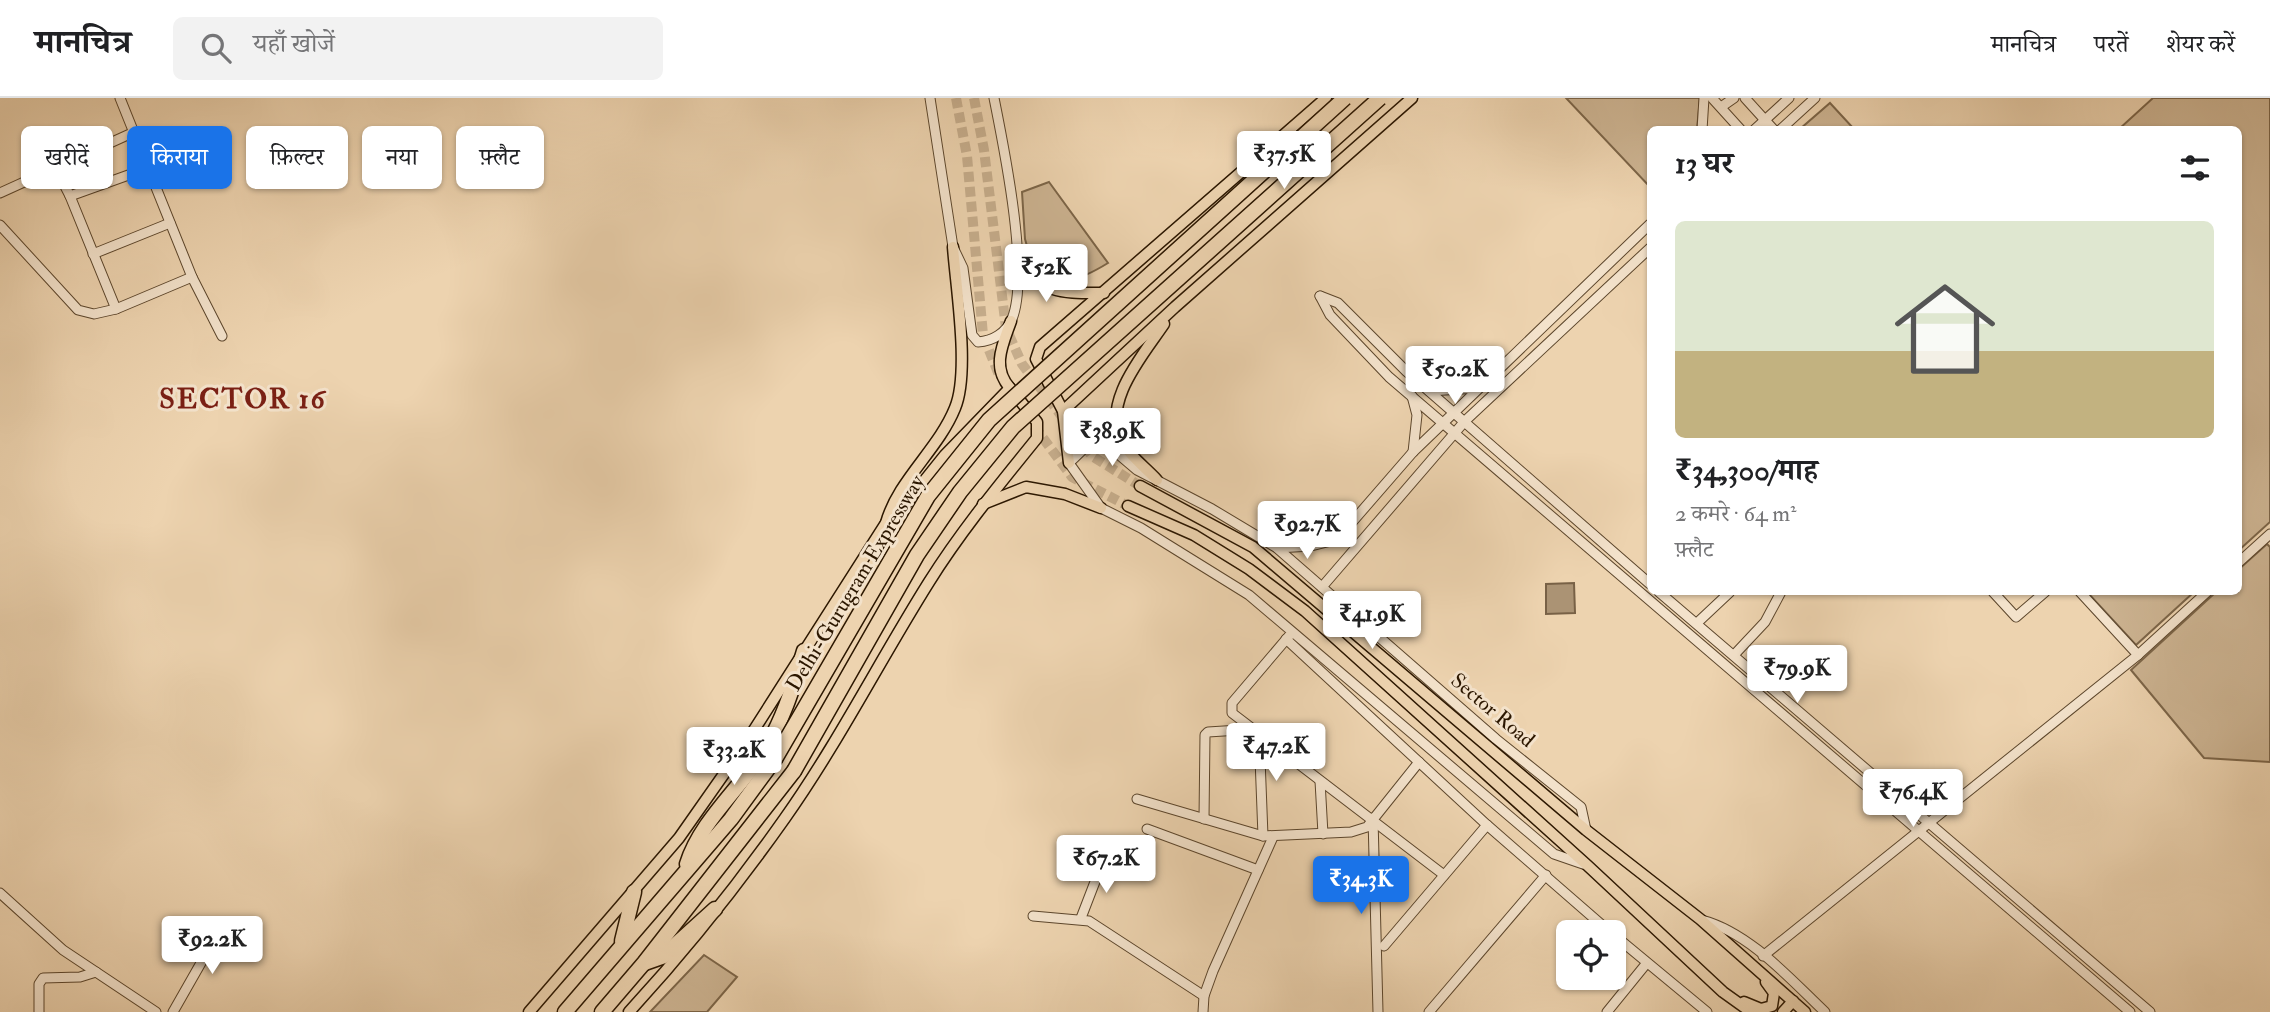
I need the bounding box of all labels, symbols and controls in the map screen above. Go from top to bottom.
search box [173,17,663,80]
text: मानचित्र [35,22,131,63]
text: यहाँ खोजें [253,28,335,60]
icon: search [197,29,235,67]
text: मानचित्र [1991,29,2056,60]
text: परतें [2094,29,2128,60]
text: शेयर करें [2166,29,2235,60]
chip: खरीदें [21,126,113,189]
chip: किराया [127,126,232,189]
chip: फ़िल्टर [246,126,348,189]
chip: नया [362,126,442,189]
chip: फ़्लैट [456,126,544,189]
pin: ₹37.5K [1227,132,1341,191]
text: ₹37.5K [1253,139,1315,168]
text: 13 घर [1675,145,1733,182]
icon: filters [2176,149,2214,187]
pin: ₹52K [1005,244,1087,304]
text: ₹52K [1021,252,1071,281]
icon: home [1882,266,2008,392]
pin: ₹50.2K [1398,346,1512,406]
text: ₹50.2K [1422,354,1488,383]
district label: SECTOR 16 [159,382,327,417]
pin: ₹38.9K [1055,408,1169,468]
text: ₹38.9K [1080,416,1144,445]
text: ₹34,300/माह [1675,452,1818,489]
street label: Delhi-Gurugram Expressway [780,469,931,696]
text: 2 कमरे · 64 m² [1675,499,1797,528]
pin: ₹92.7K [1250,502,1364,561]
text: ₹92.7K [1274,509,1340,538]
text: फ़्लैट [1675,535,1713,564]
pin: ₹41.9K [1315,592,1429,651]
text: ₹41.9K [1339,599,1405,628]
pin: ₹79.9K [1740,646,1854,705]
text: ₹79.9K [1763,653,1831,682]
street label: Sector Road [1445,667,1541,754]
pin: ₹47.2K [1219,724,1333,783]
pin: ₹33.2K [677,728,791,787]
text: ₹47.2K [1242,731,1310,760]
text: ₹33.2K [703,735,765,764]
pin: ₹76.4K [1856,770,1970,829]
text: ₹76.4K [1879,777,1947,806]
pin: ₹67.2K [1049,836,1163,895]
text: ₹67.2K [1073,843,1139,872]
pin: ₹34.3K [1304,856,1418,916]
text: ₹34.3K [1329,864,1393,893]
pin: ₹92.2K [155,916,269,976]
map controls [1556,920,1626,990]
button: locate [1556,920,1626,990]
text: ₹92.2K [178,924,246,953]

